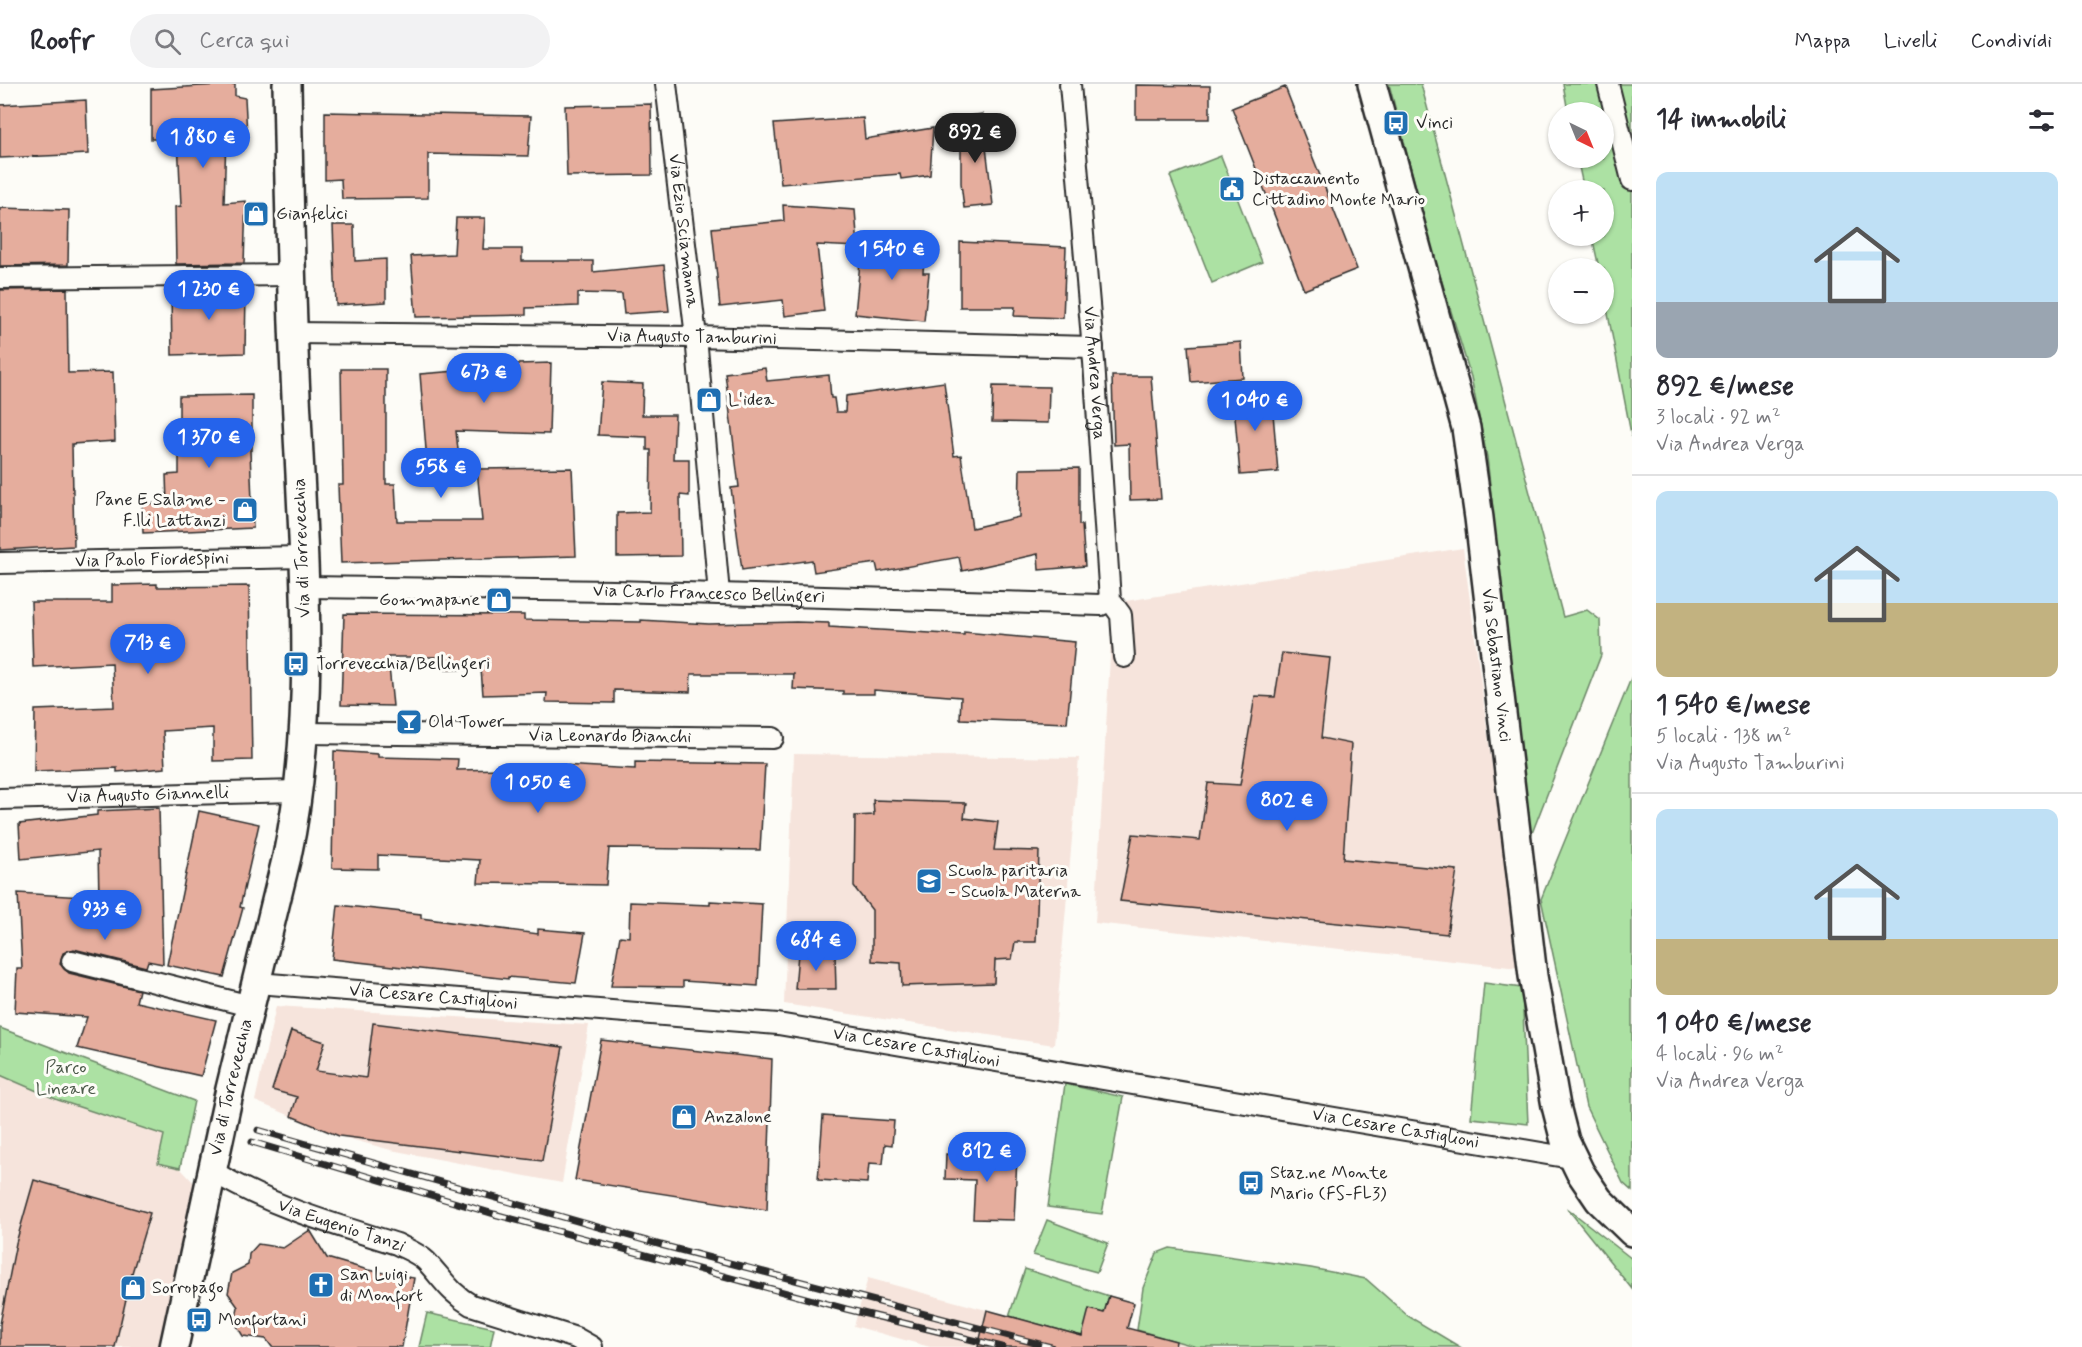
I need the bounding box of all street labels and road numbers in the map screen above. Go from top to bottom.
street label: Via Ezio Sciamanna [662,153,705,310]
street label: Via Andrea Verga [1077,305,1111,441]
street label: Via Augusto Tamburini [607,324,777,351]
street label: Via di Torrevecchia [288,478,316,618]
street label: Via Paolo Fiordespini [75,546,229,574]
street label: Via Carlo Francesco Bellingeri [593,579,825,610]
street label: Via Sebastiano Vinci [1475,587,1517,744]
street label: Via Leonardo Bianchi [528,723,692,749]
street label: Via Augusto Giannelli [67,781,229,809]
street label: Via Cesare Castiglioni [348,978,519,1015]
street label: Via di Torrevecchia [204,1016,259,1158]
street label: Via Cesare Castiglioni [831,1021,1002,1073]
street label: Via Cesare Castiglioni [1310,1102,1481,1154]
street label: Via Eugenio Tanzi [274,1193,409,1258]

